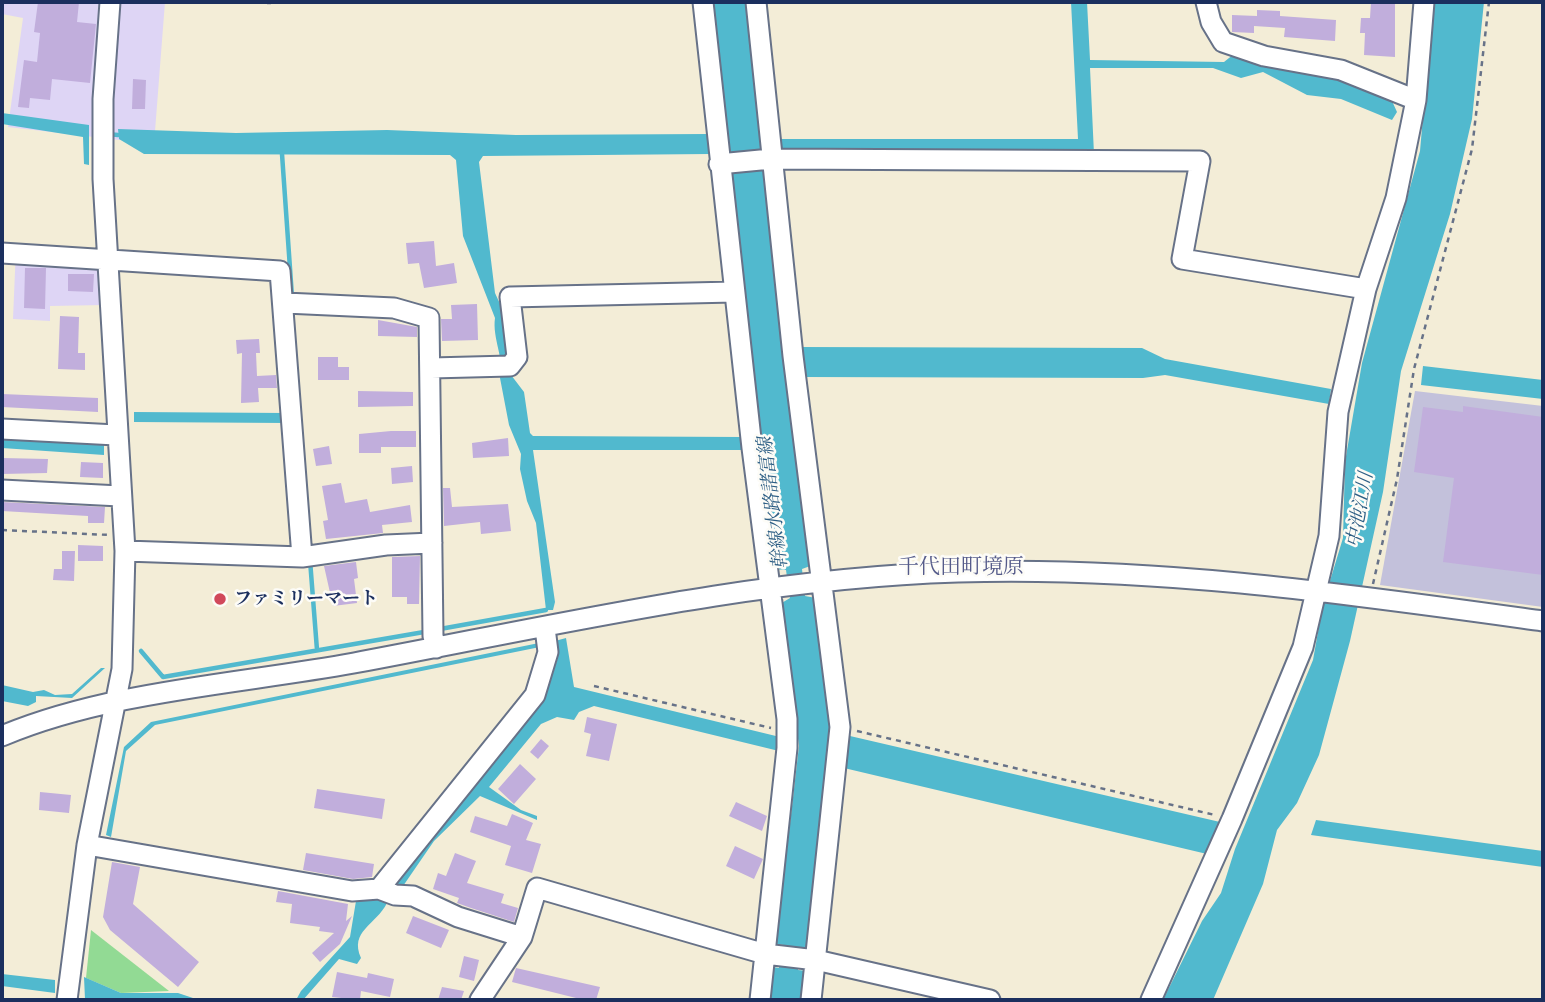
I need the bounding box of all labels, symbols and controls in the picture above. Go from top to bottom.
water label: 幹線水路諸富線 [754,436,792,570]
water label: 中池江川 [1342,471,1378,549]
district label: 千代田町境原 [898,554,1024,580]
place label: ファミリーマート [234,588,378,610]
marker: ファミリーマート [212,591,228,607]

